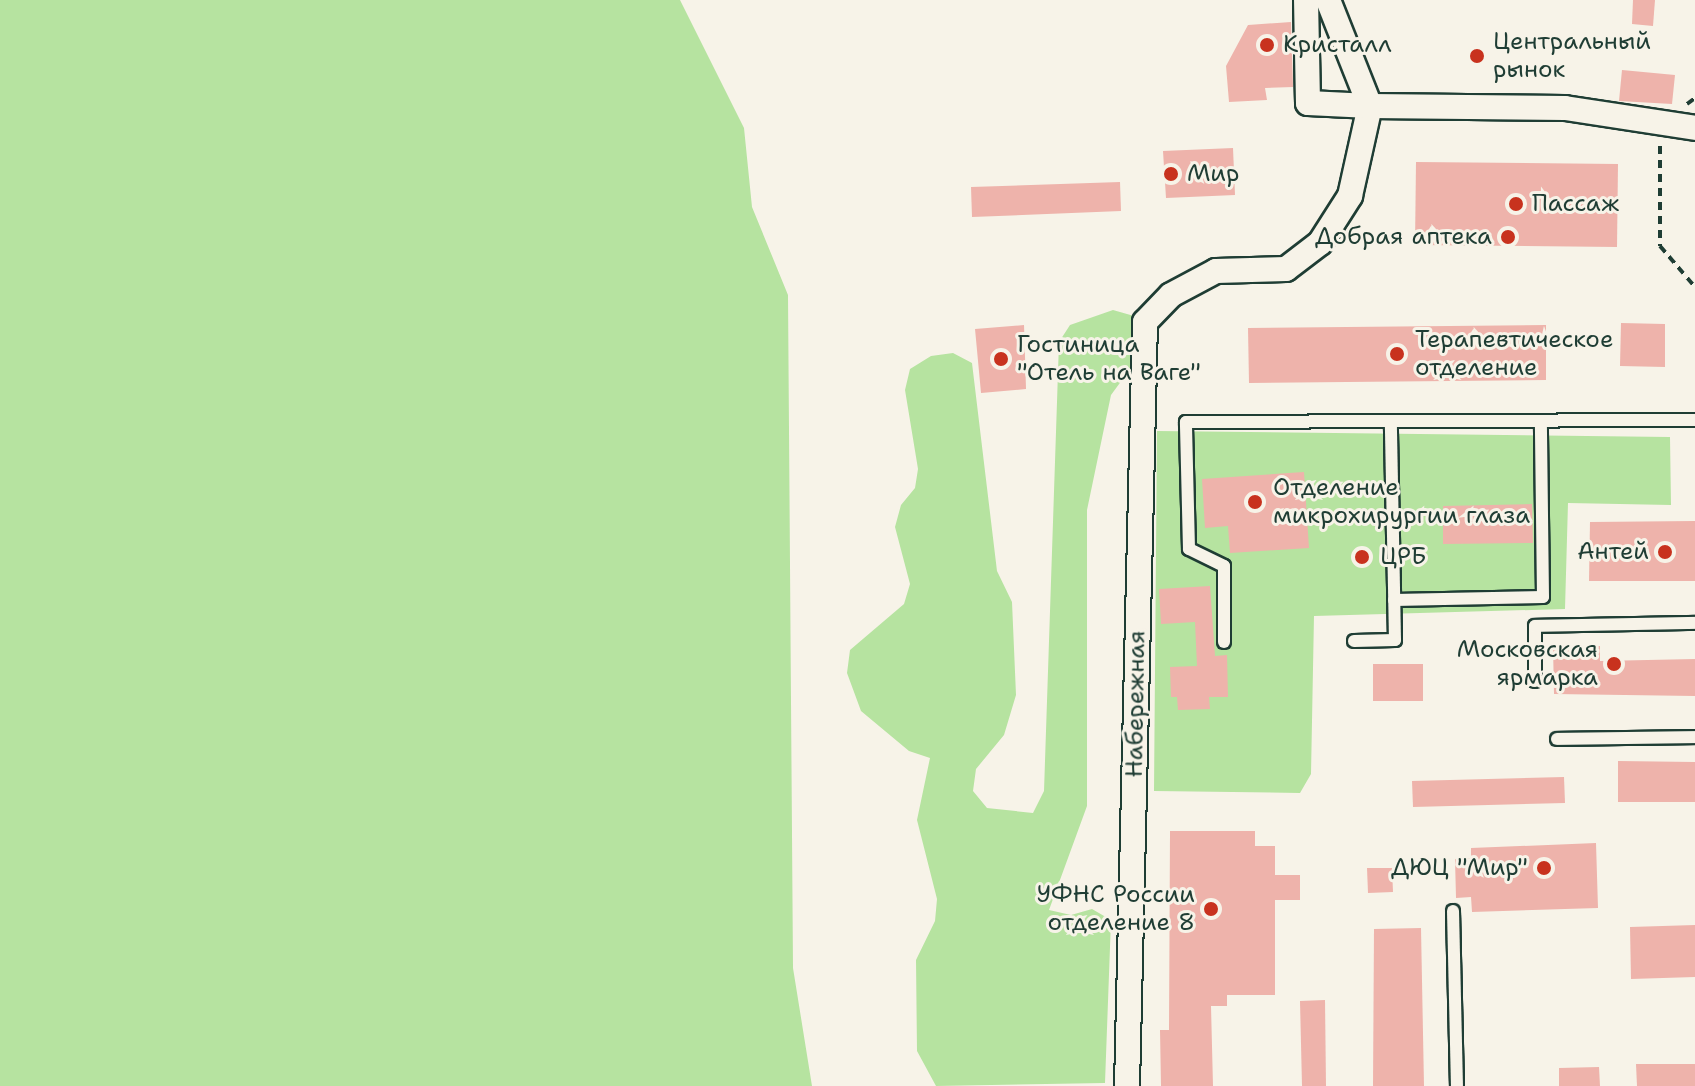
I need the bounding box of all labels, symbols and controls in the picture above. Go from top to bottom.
place label: Центральный рынок [1493,28,1651,84]
place label: Кристалл [1283,31,1392,59]
marker: Кристалл [1258,36,1276,54]
marker: Центральный рынок [1468,47,1486,65]
place label: Мир [1187,160,1239,188]
marker: Мир [1162,165,1180,183]
place label: Пассаж [1532,190,1619,218]
marker: Пассаж [1507,195,1525,213]
place label: Добрая аптека [1315,223,1492,251]
marker: Добрая аптека [1499,228,1517,246]
place label: Терапевтическое отделение [1415,326,1613,382]
place label: Гостиница "Отель на Ваге" [1017,331,1201,387]
marker: Терапевтическое отделение [1386,343,1408,365]
marker: Гостиница "Отель на Ваге" [992,350,1010,368]
place label: Отделение микрохирургии глаза [1273,474,1530,530]
marker: Отделение микрохирургии глаза [1244,491,1266,513]
place label: Антей [1577,538,1649,566]
place label: ЦРБ [1380,543,1427,571]
marker: Антей [1656,543,1674,561]
marker: ЦРБ [1351,546,1373,568]
street label: Набережная [1120,630,1152,778]
place label: Московская ярмарка [1457,636,1598,692]
marker: Московская ярмарка [1605,655,1623,673]
place label: ДЮЦ "Мир" [1391,854,1528,882]
marker: ДЮЦ "Мир" [1535,859,1553,877]
place label: УФНС России отделение 8 [1036,881,1195,937]
marker: УФНС России отделение 8 [1202,900,1220,918]

